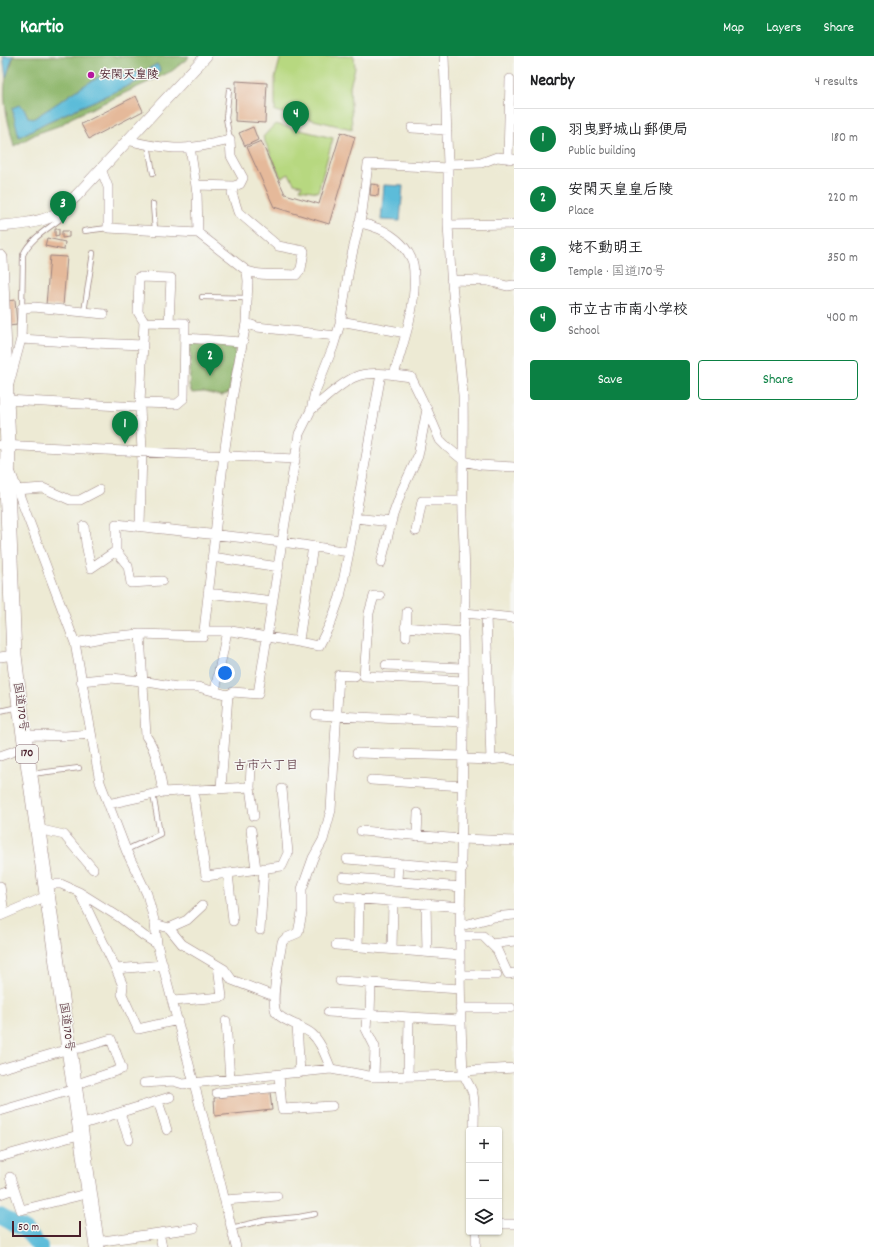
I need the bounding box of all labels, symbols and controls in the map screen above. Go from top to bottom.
text: Kartio [20,15,64,42]
text: Map [723,18,744,38]
text: Layers [766,18,801,38]
text: Share [823,18,854,38]
place label: 安閑天皇陵 [99,67,159,84]
marker: 安閑天皇陵 [86,70,96,80]
text: Nearby [530,70,574,94]
text: 4 results [815,73,858,92]
pin: 4 [283,101,309,134]
text: 羽曳野城山郵便局 [568,120,688,142]
text: 1 [542,129,544,148]
text: 180 m [831,129,858,148]
text: Public building [568,142,636,161]
text: 安閑天皇皇后陵 [568,180,673,202]
text: 2 [540,189,546,208]
text: 220 m [828,189,858,208]
pin: 3 [50,191,76,224]
text: Place [568,202,594,221]
text: 姥不動明王 [568,238,643,260]
text: 3 [540,249,546,268]
text: 350 m [827,249,858,268]
text: Temple · 国道170号 [568,263,666,282]
text: 市立古市南小学校 [568,300,688,322]
text: 4 [540,309,546,328]
text: 400 m [827,309,858,328]
text: School [568,322,600,341]
pin: 2 [197,343,223,376]
button: Save [530,360,690,400]
button: Share [698,360,858,400]
pin: 1 [112,411,138,444]
your location [215,663,235,683]
street label: 国道170号 [8,681,32,733]
road number: 170 [16,745,38,763]
district label: 古市六丁目 [233,757,299,776]
street label: 国道170号 [54,1001,78,1053]
map controls [466,1127,502,1235]
button: + [466,1127,502,1163]
button: − [466,1163,502,1199]
button: layers [466,1199,502,1235]
scale bar [12,1219,81,1238]
text: 50 m [18,1220,39,1236]

